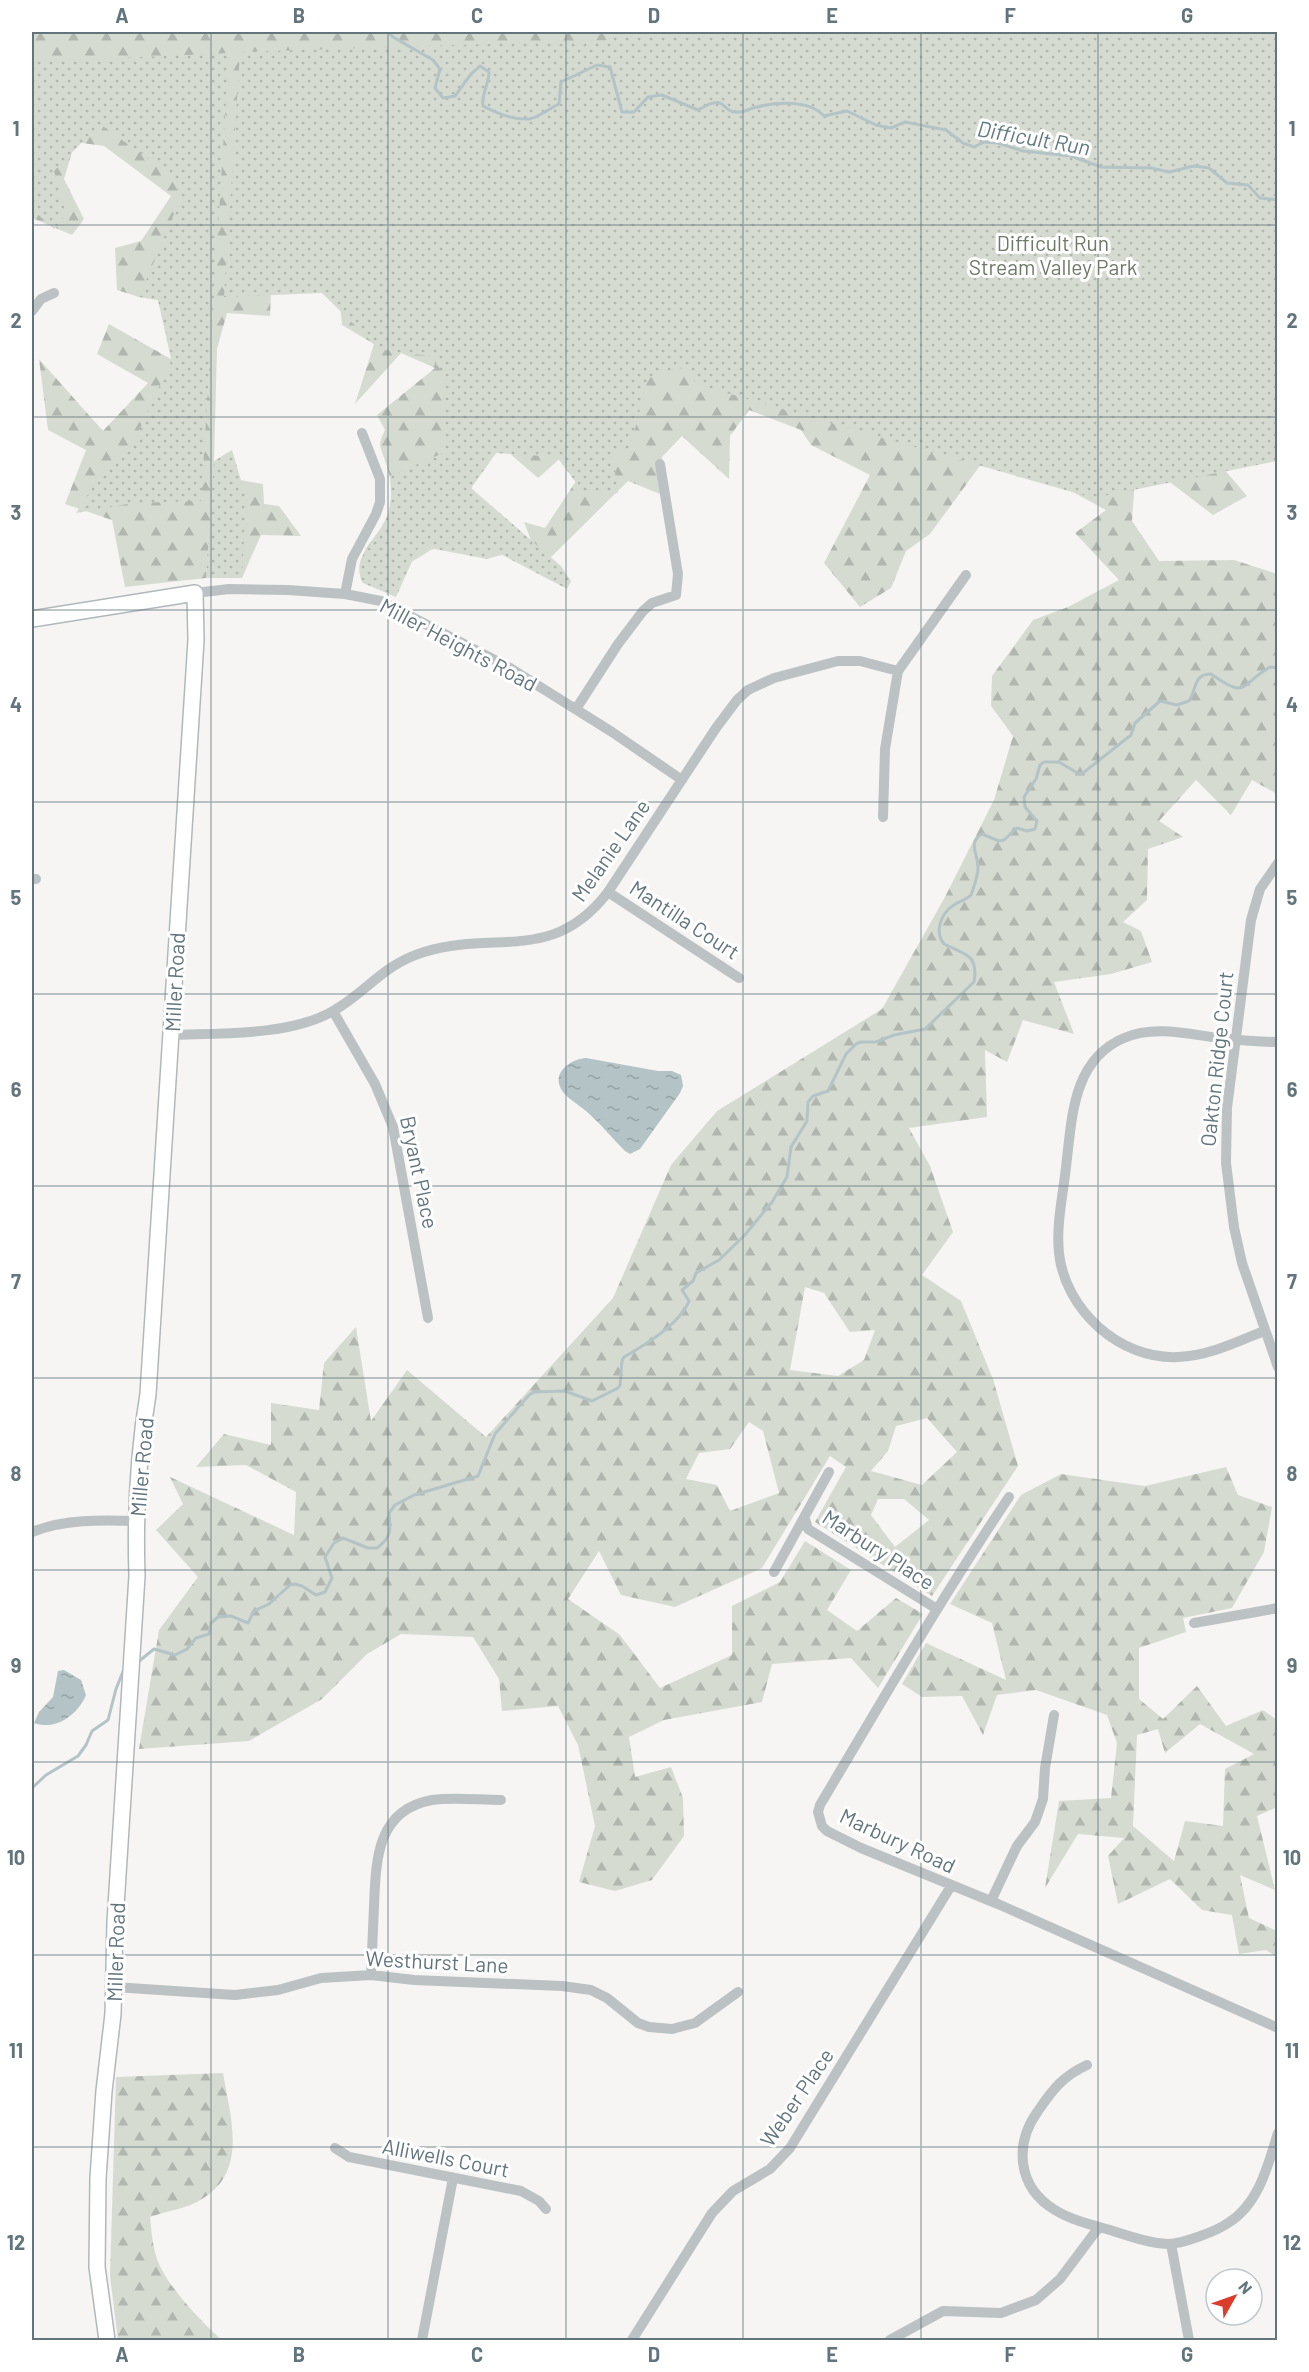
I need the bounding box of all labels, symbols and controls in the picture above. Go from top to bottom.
text: A [115,3,129,27]
text: B [293,3,305,27]
text: C [471,3,483,27]
text: D [648,3,660,27]
text: E [826,3,838,27]
text: F [1004,3,1016,27]
text: G [1181,3,1193,27]
water label: Difficult Run [976,114,1092,160]
text: 1 [12,116,20,140]
text: 1 [1288,116,1296,140]
park label: Difficult Run Stream Valley Park [969,230,1137,279]
text: 2 [10,308,22,332]
text: 2 [1286,308,1298,332]
text: 3 [11,500,21,524]
text: 3 [1287,500,1297,524]
street label: Miller Heights Road [376,592,542,696]
text: 4 [10,692,22,716]
text: 4 [1286,692,1298,716]
street label: Melanie Lane [566,794,654,906]
street label: Mantilla Court [625,874,745,964]
text: 5 [11,885,22,909]
text: 5 [1287,885,1298,909]
street label: Miller Road [159,932,189,1032]
street label: Oakton Ridge Court [1194,970,1238,1148]
text: 6 [11,1077,22,1101]
text: 6 [1287,1077,1298,1101]
street label: Bryant Place [396,1113,444,1231]
text: 7 [11,1269,21,1293]
text: 7 [1287,1269,1297,1293]
street label: Miller Road [124,1416,158,1518]
text: 8 [11,1461,22,1485]
text: 8 [1287,1461,1298,1485]
street label: Marbury Place [818,1504,940,1594]
text: 9 [11,1653,21,1677]
text: 9 [1287,1653,1297,1677]
street label: Marbury Road [836,1802,960,1878]
text: 10 [7,1845,25,1869]
text: 10 [1283,1845,1301,1869]
street label: Miller Road [101,1902,129,2002]
street label: Westhurst Lane [365,1945,509,1977]
text: 11 [9,2038,23,2062]
text: 11 [1285,2038,1299,2062]
street label: Weber Place [754,2043,838,2151]
street label: Alliwells Court [380,2132,512,2182]
text: 12 [7,2230,25,2254]
text: 12 [1283,2230,1301,2254]
north arrow [1204,2267,1264,2327]
text: N [1235,2277,1257,2297]
text: A [115,2342,129,2366]
text: B [293,2342,305,2366]
text: C [471,2342,483,2366]
text: D [648,2342,660,2366]
text: E [826,2342,838,2366]
text: F [1004,2342,1016,2366]
text: G [1181,2342,1193,2366]

